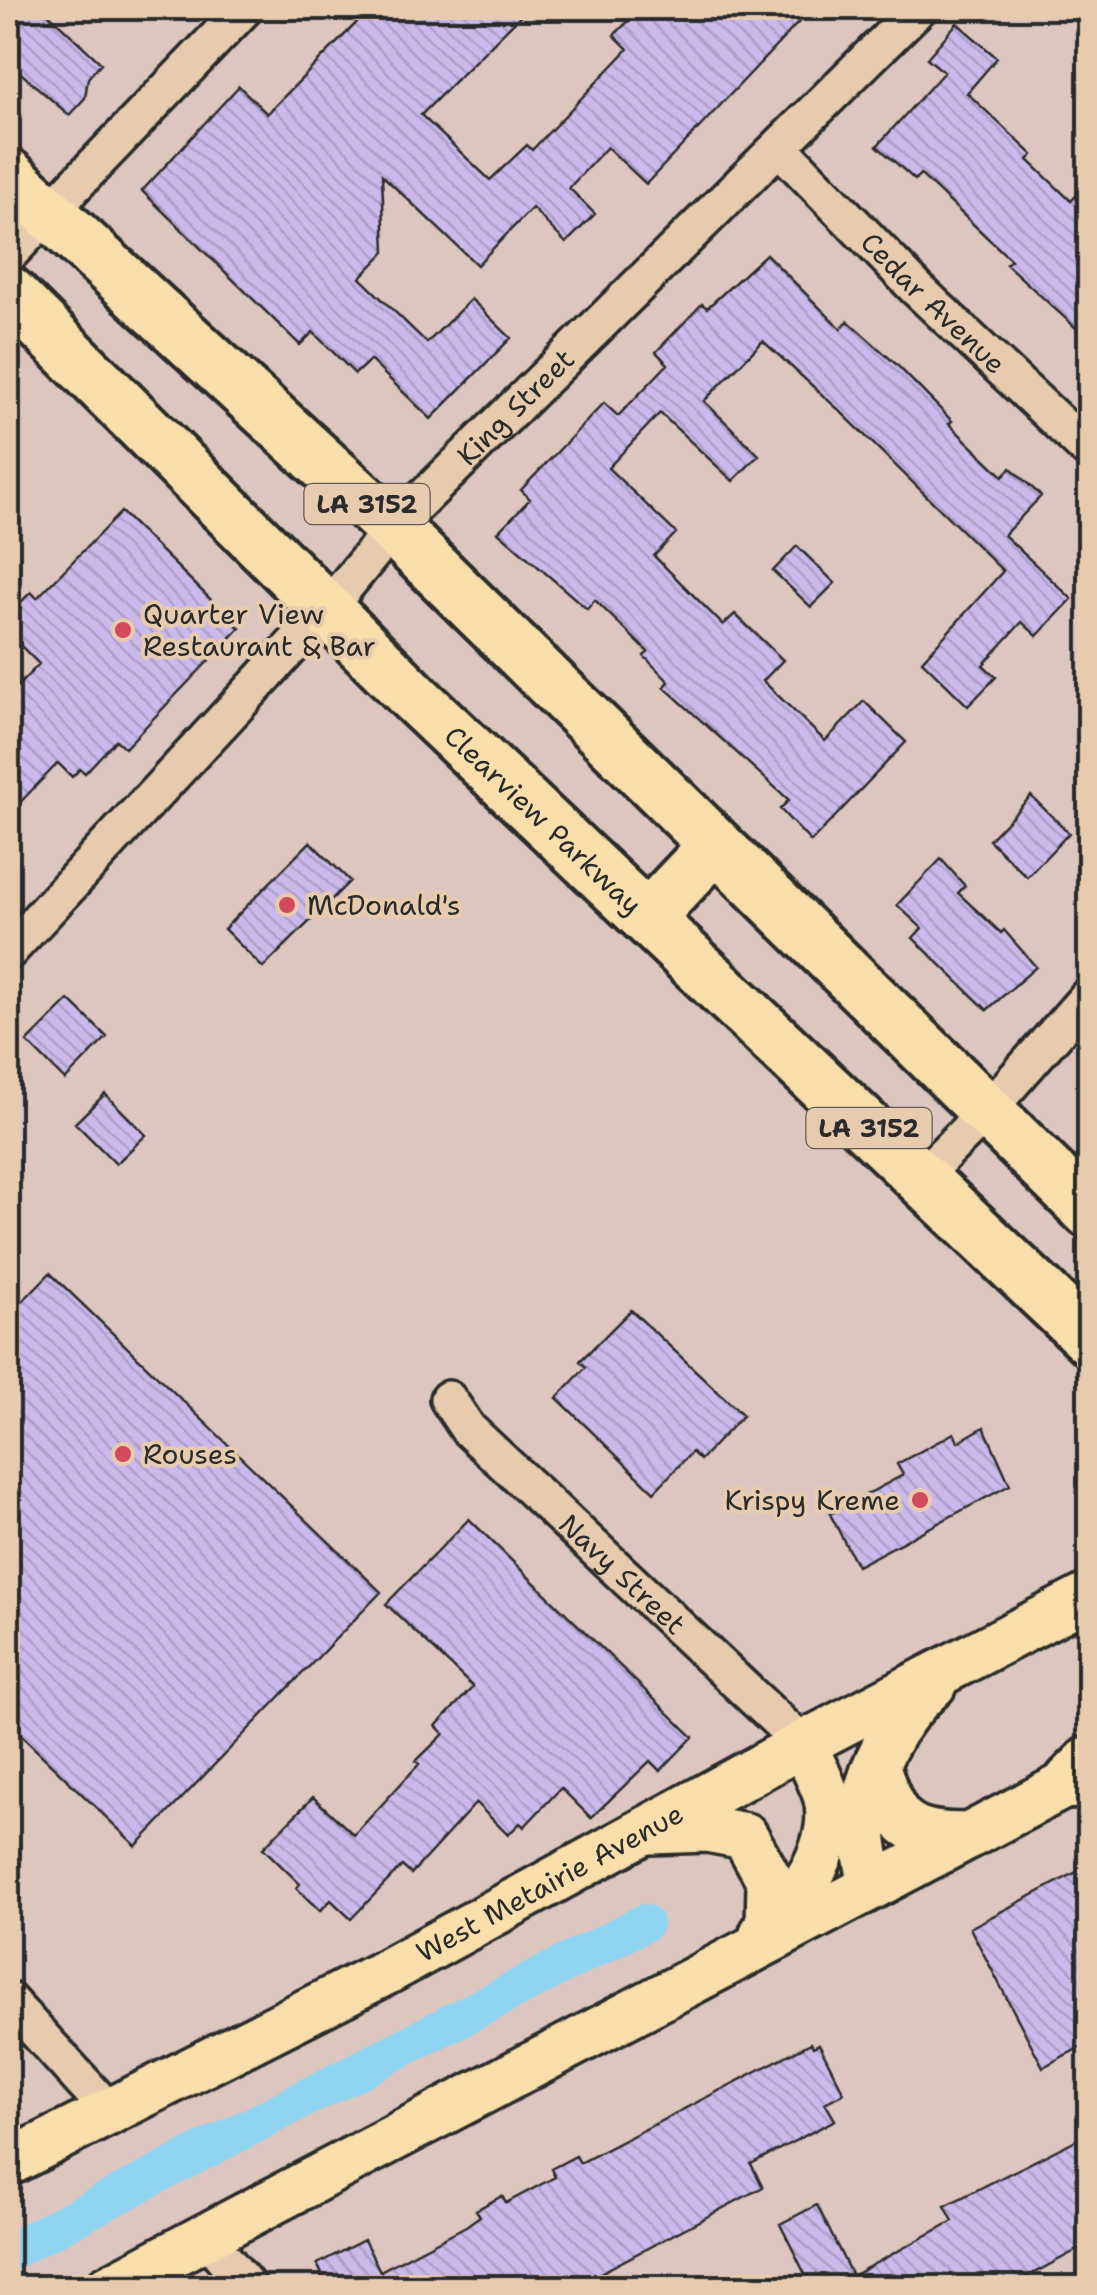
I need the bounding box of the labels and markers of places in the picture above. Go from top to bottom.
place label: Quarter View Restaurant & Bar [143,595,376,665]
marker: Quarter View Restaurant & Bar [112,619,134,641]
place label: McDonald's [307,886,461,924]
marker: McDonald's [276,894,298,916]
place label: Rouses [143,1435,237,1473]
marker: Rouses [112,1443,134,1465]
place label: Krispy Kreme [725,1481,900,1519]
marker: Krispy Kreme [909,1489,931,1511]

